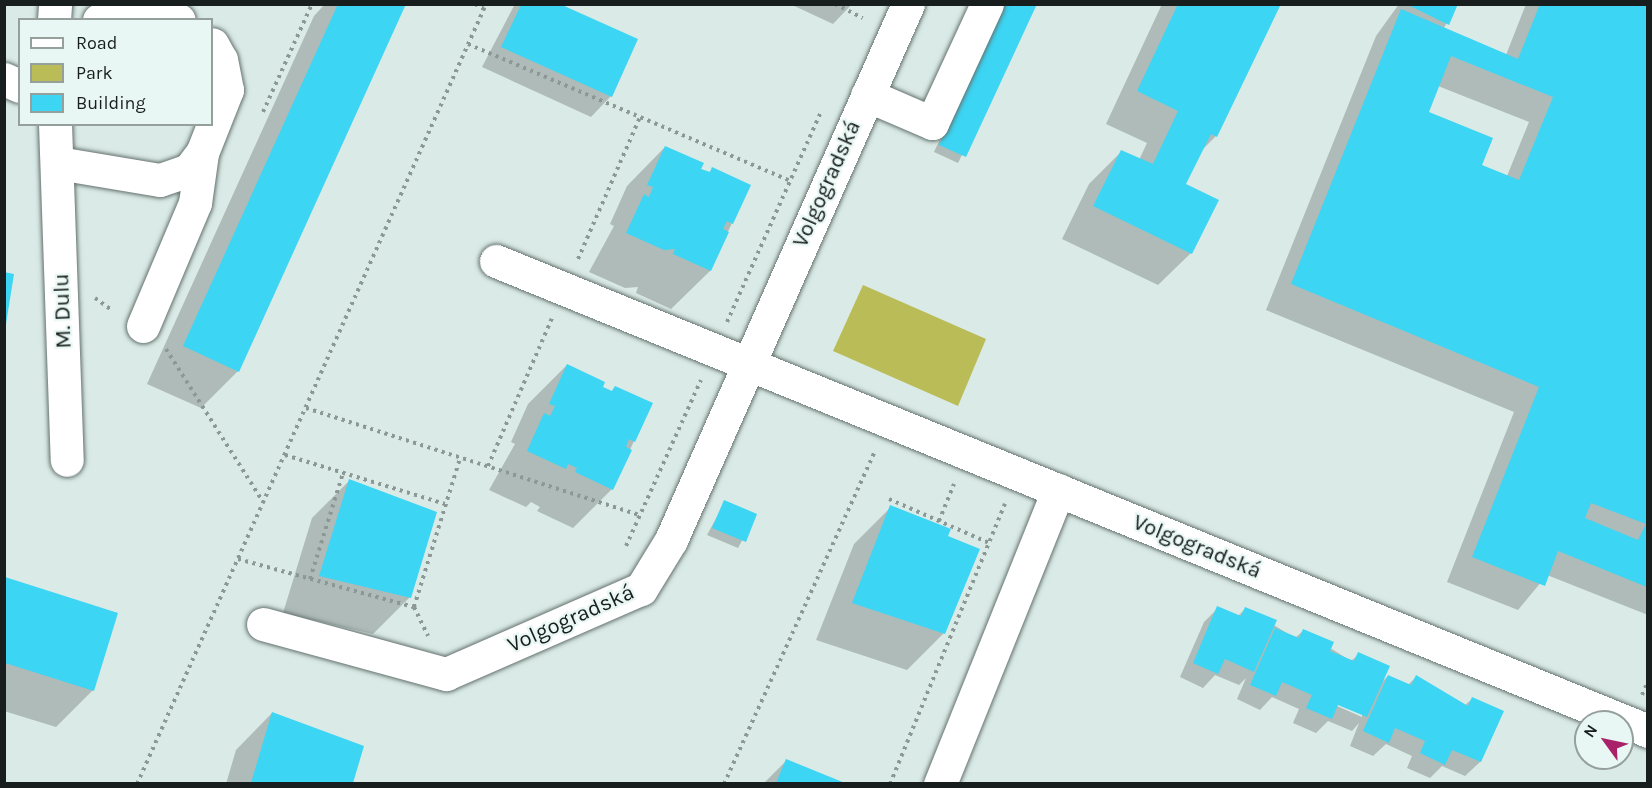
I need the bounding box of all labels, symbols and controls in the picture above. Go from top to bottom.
legend [18,18,213,126]
text: Road [76,32,117,54]
text: Park [76,62,113,84]
text: Building [76,92,146,114]
street label: Volgogradská [787,117,867,251]
street label: M. Dulu [48,273,78,349]
street label: Volgogradská [1129,509,1265,585]
street label: Volgogradská [504,579,638,659]
north arrow [1574,710,1634,770]
text: N [1579,721,1601,741]

